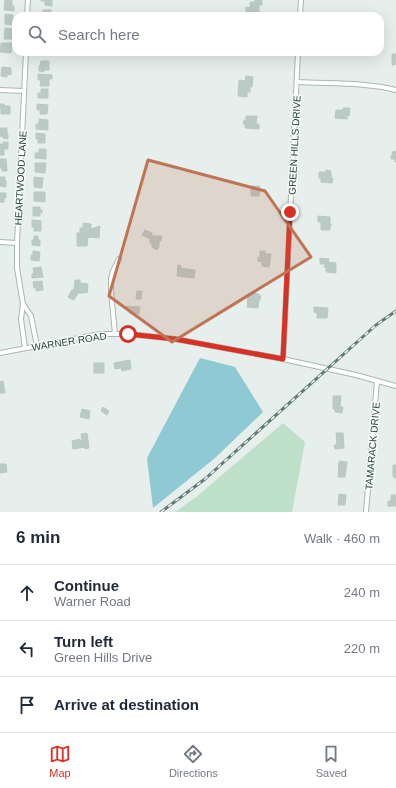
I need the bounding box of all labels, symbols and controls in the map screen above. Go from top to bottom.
search box [12,12,384,56]
icon: search [26,23,48,45]
text: Search here [58,26,140,43]
street label: GREEN HILLS DRIVE [286,95,303,195]
street label: HEARTWOOD LANE [13,130,28,226]
route end [281,203,299,221]
route start [119,325,137,343]
street label: WARNER ROAD [31,330,107,353]
street label: TAMARACK DRIVE [363,401,382,490]
text: 6 min [16,528,60,547]
text: Walk · 460 m [304,531,380,546]
text: Continue [54,577,119,594]
icon: ahead [16,582,38,604]
text: 240 m [344,585,380,600]
text: Warner Road [54,594,131,609]
text: Turn left [54,633,113,650]
icon: left [16,638,38,660]
text: 220 m [344,641,380,656]
text: Green Hills Drive [54,650,152,665]
icon: arrive [16,694,38,716]
text: Arrive at destination [54,696,199,713]
tab: Map [49,743,71,779]
tab: Directions [169,743,218,779]
tab: Saved [316,743,347,779]

